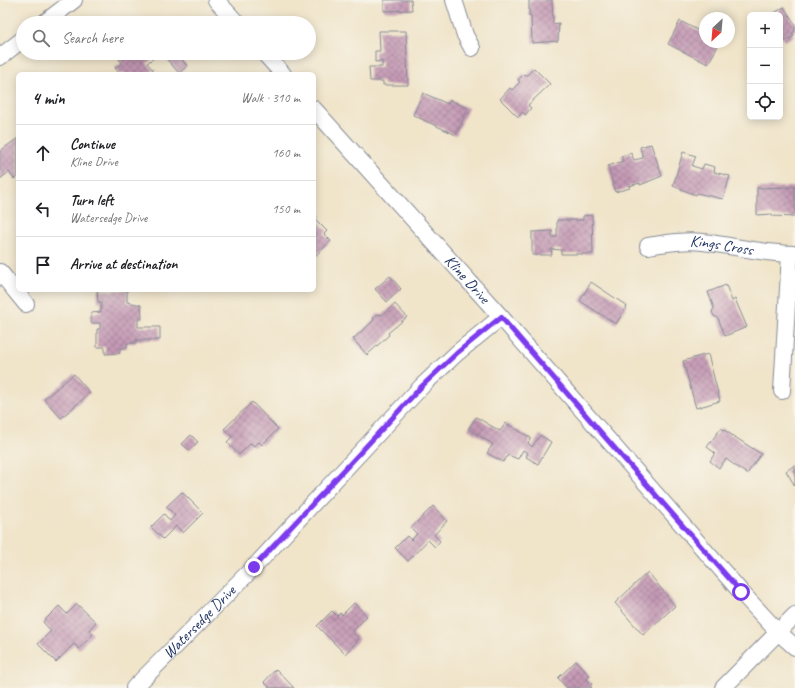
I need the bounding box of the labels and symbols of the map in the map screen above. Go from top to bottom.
north arrow [699,12,735,48]
street label: Kings Cross [690,231,756,260]
street label: Kline Drive [440,251,495,309]
route end [245,558,263,576]
street label: Watersedge Drive [159,580,241,663]
route start [732,583,750,601]

